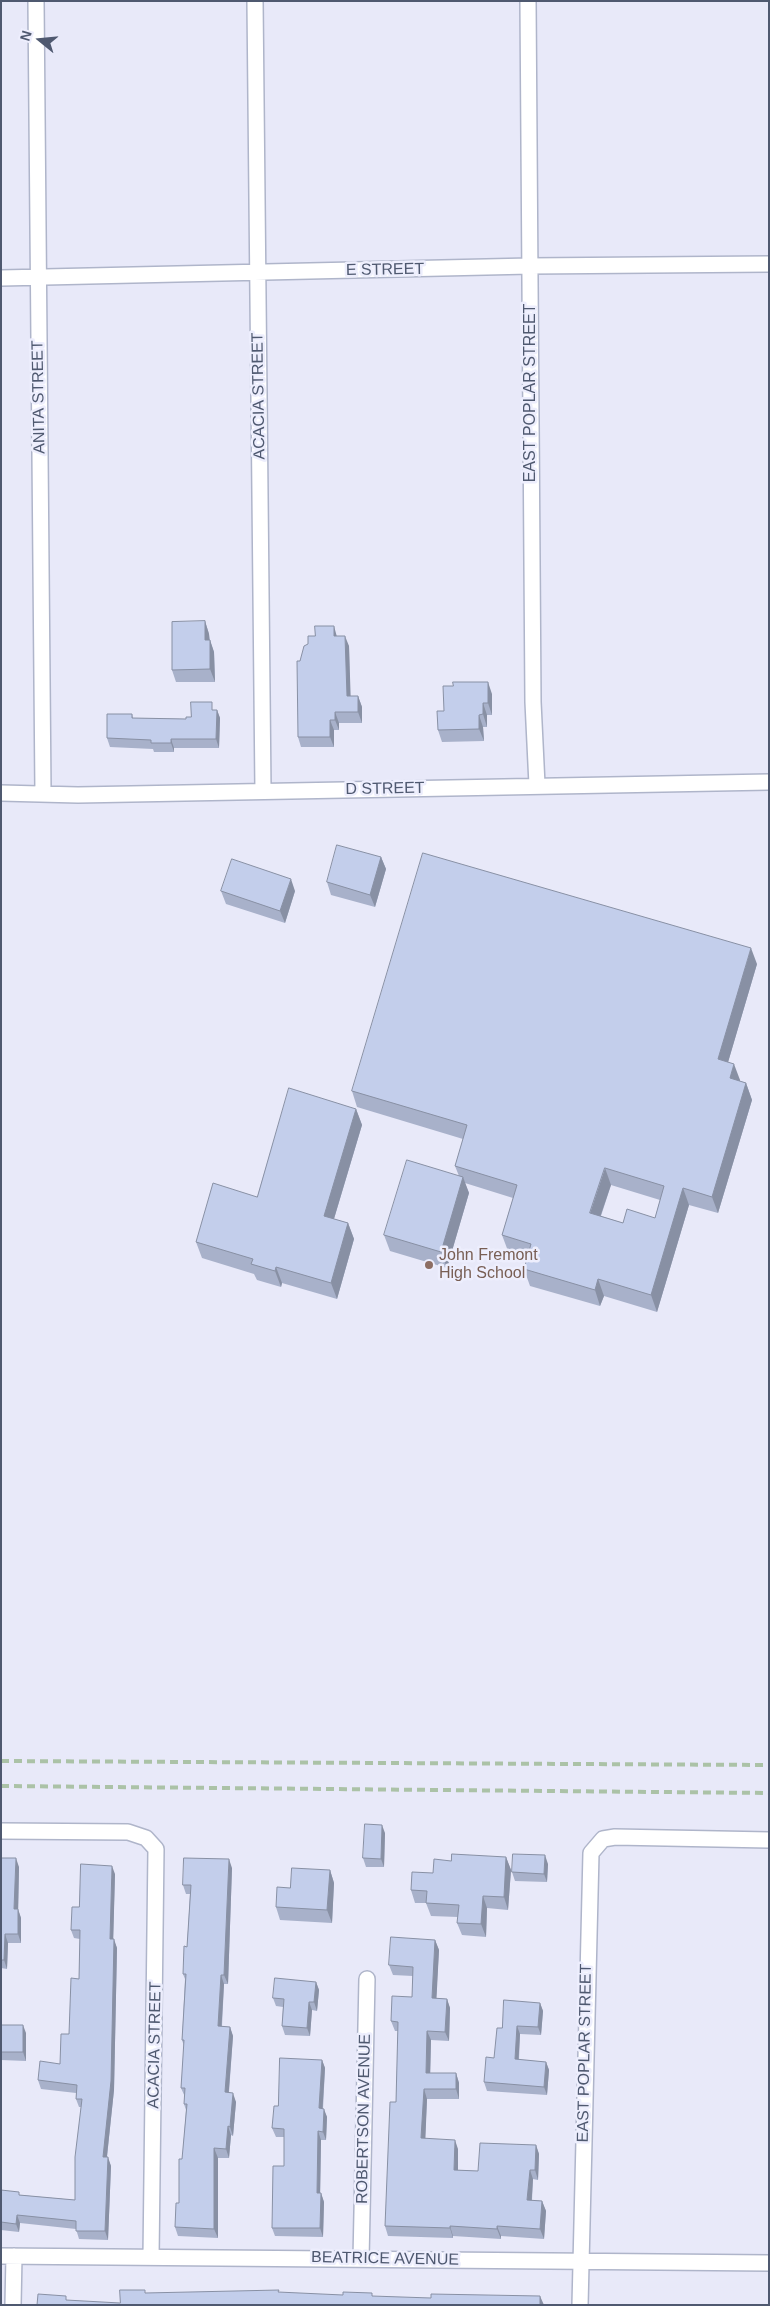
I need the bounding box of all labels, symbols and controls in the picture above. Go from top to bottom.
north arrow [15,15,65,65]
text: N [17,28,35,43]
street label: E STREET [346,260,424,280]
street label: EAST POPLAR STREET [521,304,541,482]
street label: ACACIA STREET [248,332,270,460]
street label: ANITA STREET [28,340,50,454]
street label: D STREET [345,779,425,799]
place label: John Fremont High School [439,1246,538,1284]
marker: John Fremont High School [423,1259,435,1271]
street label: EAST POPLAR STREET [574,1963,596,2143]
street label: ACACIA STREET [144,1981,166,2109]
street label: ROBERTSON AVENUE [353,2034,375,2204]
street label: BEATRICE AVENUE [311,2248,459,2270]

